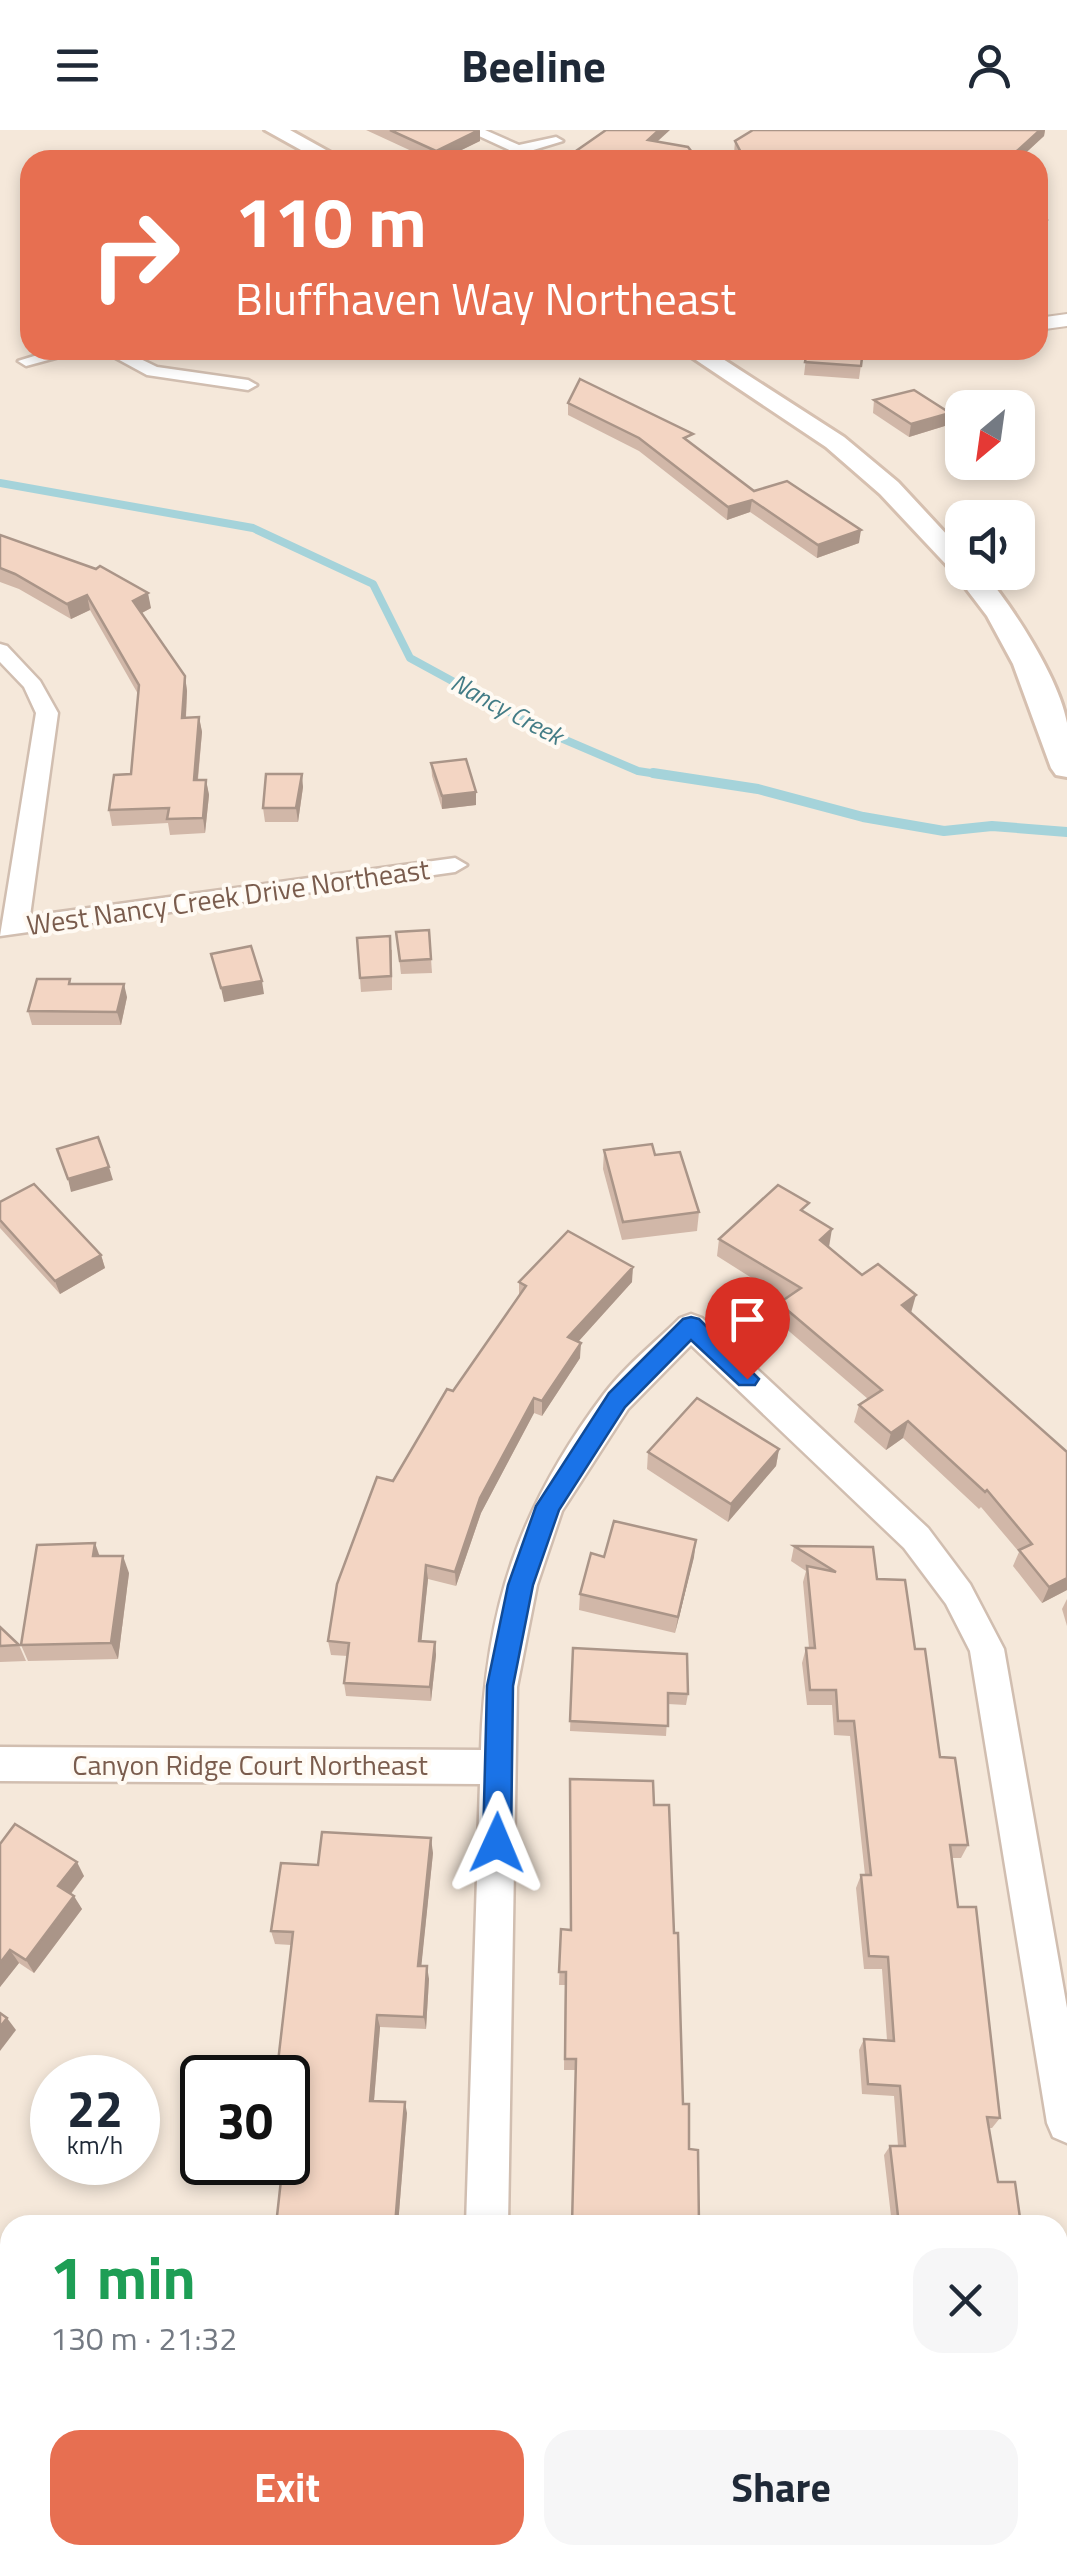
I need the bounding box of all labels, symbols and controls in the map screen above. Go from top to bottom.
text: Beeline [461,31,606,99]
icon: menu [50,38,105,93]
icon: person [962,38,1017,93]
text: 110 m [235,168,427,274]
icon: right [70,190,200,320]
text: Bluffhaven Way Northeast [235,264,736,332]
north arrow [945,390,1035,480]
map controls [945,390,1035,590]
button: sound [945,500,1035,590]
water label: Nancy Creek [444,664,572,756]
street label: West Nancy Creek Drive Northeast [24,847,432,946]
pin [705,1277,790,1380]
icon: arrive [720,1292,775,1347]
street label: Canyon Ridge Court Northeast [72,1743,428,1786]
position arrow [445,1791,549,1895]
speed limit sign: 30 [180,2055,310,2185]
text: 22 [67,2070,123,2146]
text: km/h [67,2126,123,2164]
text: 1 min [50,2231,196,2322]
button: close [913,2248,1018,2353]
text: 130 m · 21:32 [50,2314,237,2362]
button: Exit [50,2430,524,2545]
button: Share [544,2430,1018,2545]

